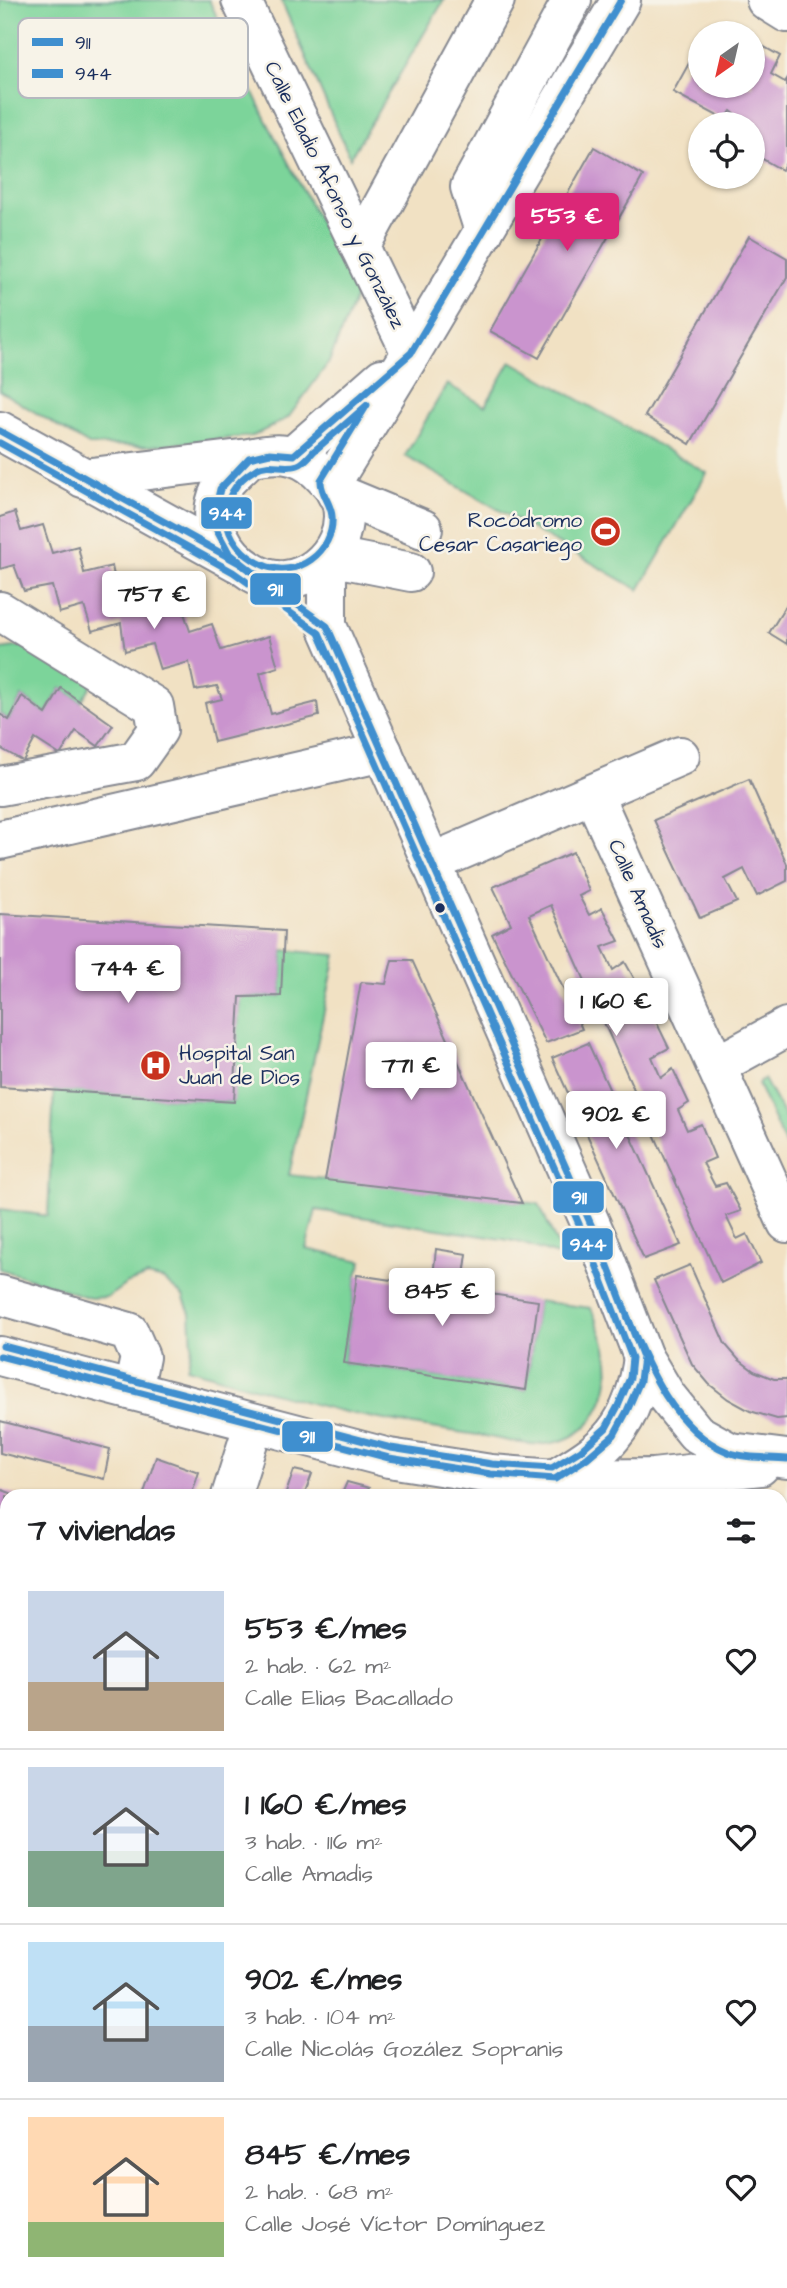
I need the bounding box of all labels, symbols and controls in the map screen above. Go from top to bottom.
legend [18,18,248,98]
north arrow [688,21,765,98]
map controls [688,21,765,189]
text: 911 [75,30,91,57]
street label: Calle Eladio Afonso y González [256,56,413,335]
text: 944 [75,61,112,88]
button: locate [688,112,765,189]
pin: 553 € [518,194,616,253]
text: 553 € [531,200,603,232]
line badge: 944 [200,496,253,530]
text: 944 [209,501,245,528]
place label: Rocódromo Cesar Casariego [419,506,582,561]
sports icon: Rocódromo Cesar Casariego [588,515,622,549]
pin: 757 € [105,572,203,631]
line badge: 911 [249,572,302,606]
text: 911 [267,577,283,604]
text: 757 € [118,578,190,610]
street label: Calle Amadis [601,835,675,953]
unlabelled marker [433,901,447,915]
pin: 744 € [79,946,177,1005]
text: 744 € [92,952,164,984]
pin: 1 160 € [551,978,681,1038]
text: 1 160 € [580,985,652,1017]
place label: Hospital San Juan de Dios [179,1039,300,1092]
pin: 771 € [362,1042,460,1102]
hospital icon: Hospital San Juan de Dios [139,1048,173,1082]
text: 771 € [382,1049,440,1081]
pin: 902 € [567,1092,665,1151]
text: 902 € [582,1098,650,1130]
line badge: 911 [552,1180,605,1214]
text: 911 [571,1185,587,1212]
line badge: 944 [561,1227,614,1261]
text: 944 [570,1232,606,1259]
pin: 845 € [393,1268,491,1328]
text: 845 € [405,1275,479,1307]
line badge: 911 [281,1420,334,1453]
text: 911 [299,1424,315,1451]
text: 7 viviendas [28,1510,176,1552]
icon: filters [722,1512,760,1550]
text: 553 €/mes [245,1608,407,1650]
icon: home [84,1619,168,1703]
icon: heart [722,1642,760,1680]
text: 2 hab. · 62 m² [245,1650,392,1682]
text: Calle Elias Bacallado [245,1682,453,1714]
text: 1 160 €/mes [245,1784,407,1826]
icon: home [84,1795,168,1879]
icon: heart [722,1818,760,1856]
text: 3 hab. · 116 m² [245,1826,383,1858]
text: Calle Amadis [245,1858,373,1890]
text: 902 €/mes [245,1959,402,2001]
icon: home [84,1970,168,2054]
icon: heart [722,1993,760,2031]
text: 3 hab. · 104 m² [245,2001,396,2033]
text: Calle Nicolás Gozález Sopranis [245,2033,563,2065]
text: 845 €/mes [245,2134,410,2176]
icon: home [84,2145,168,2229]
icon: heart [722,2168,760,2206]
text: 2 hab. · 68 m² [245,2176,393,2208]
text: Calle José Víctor Domínguez [245,2208,545,2240]

